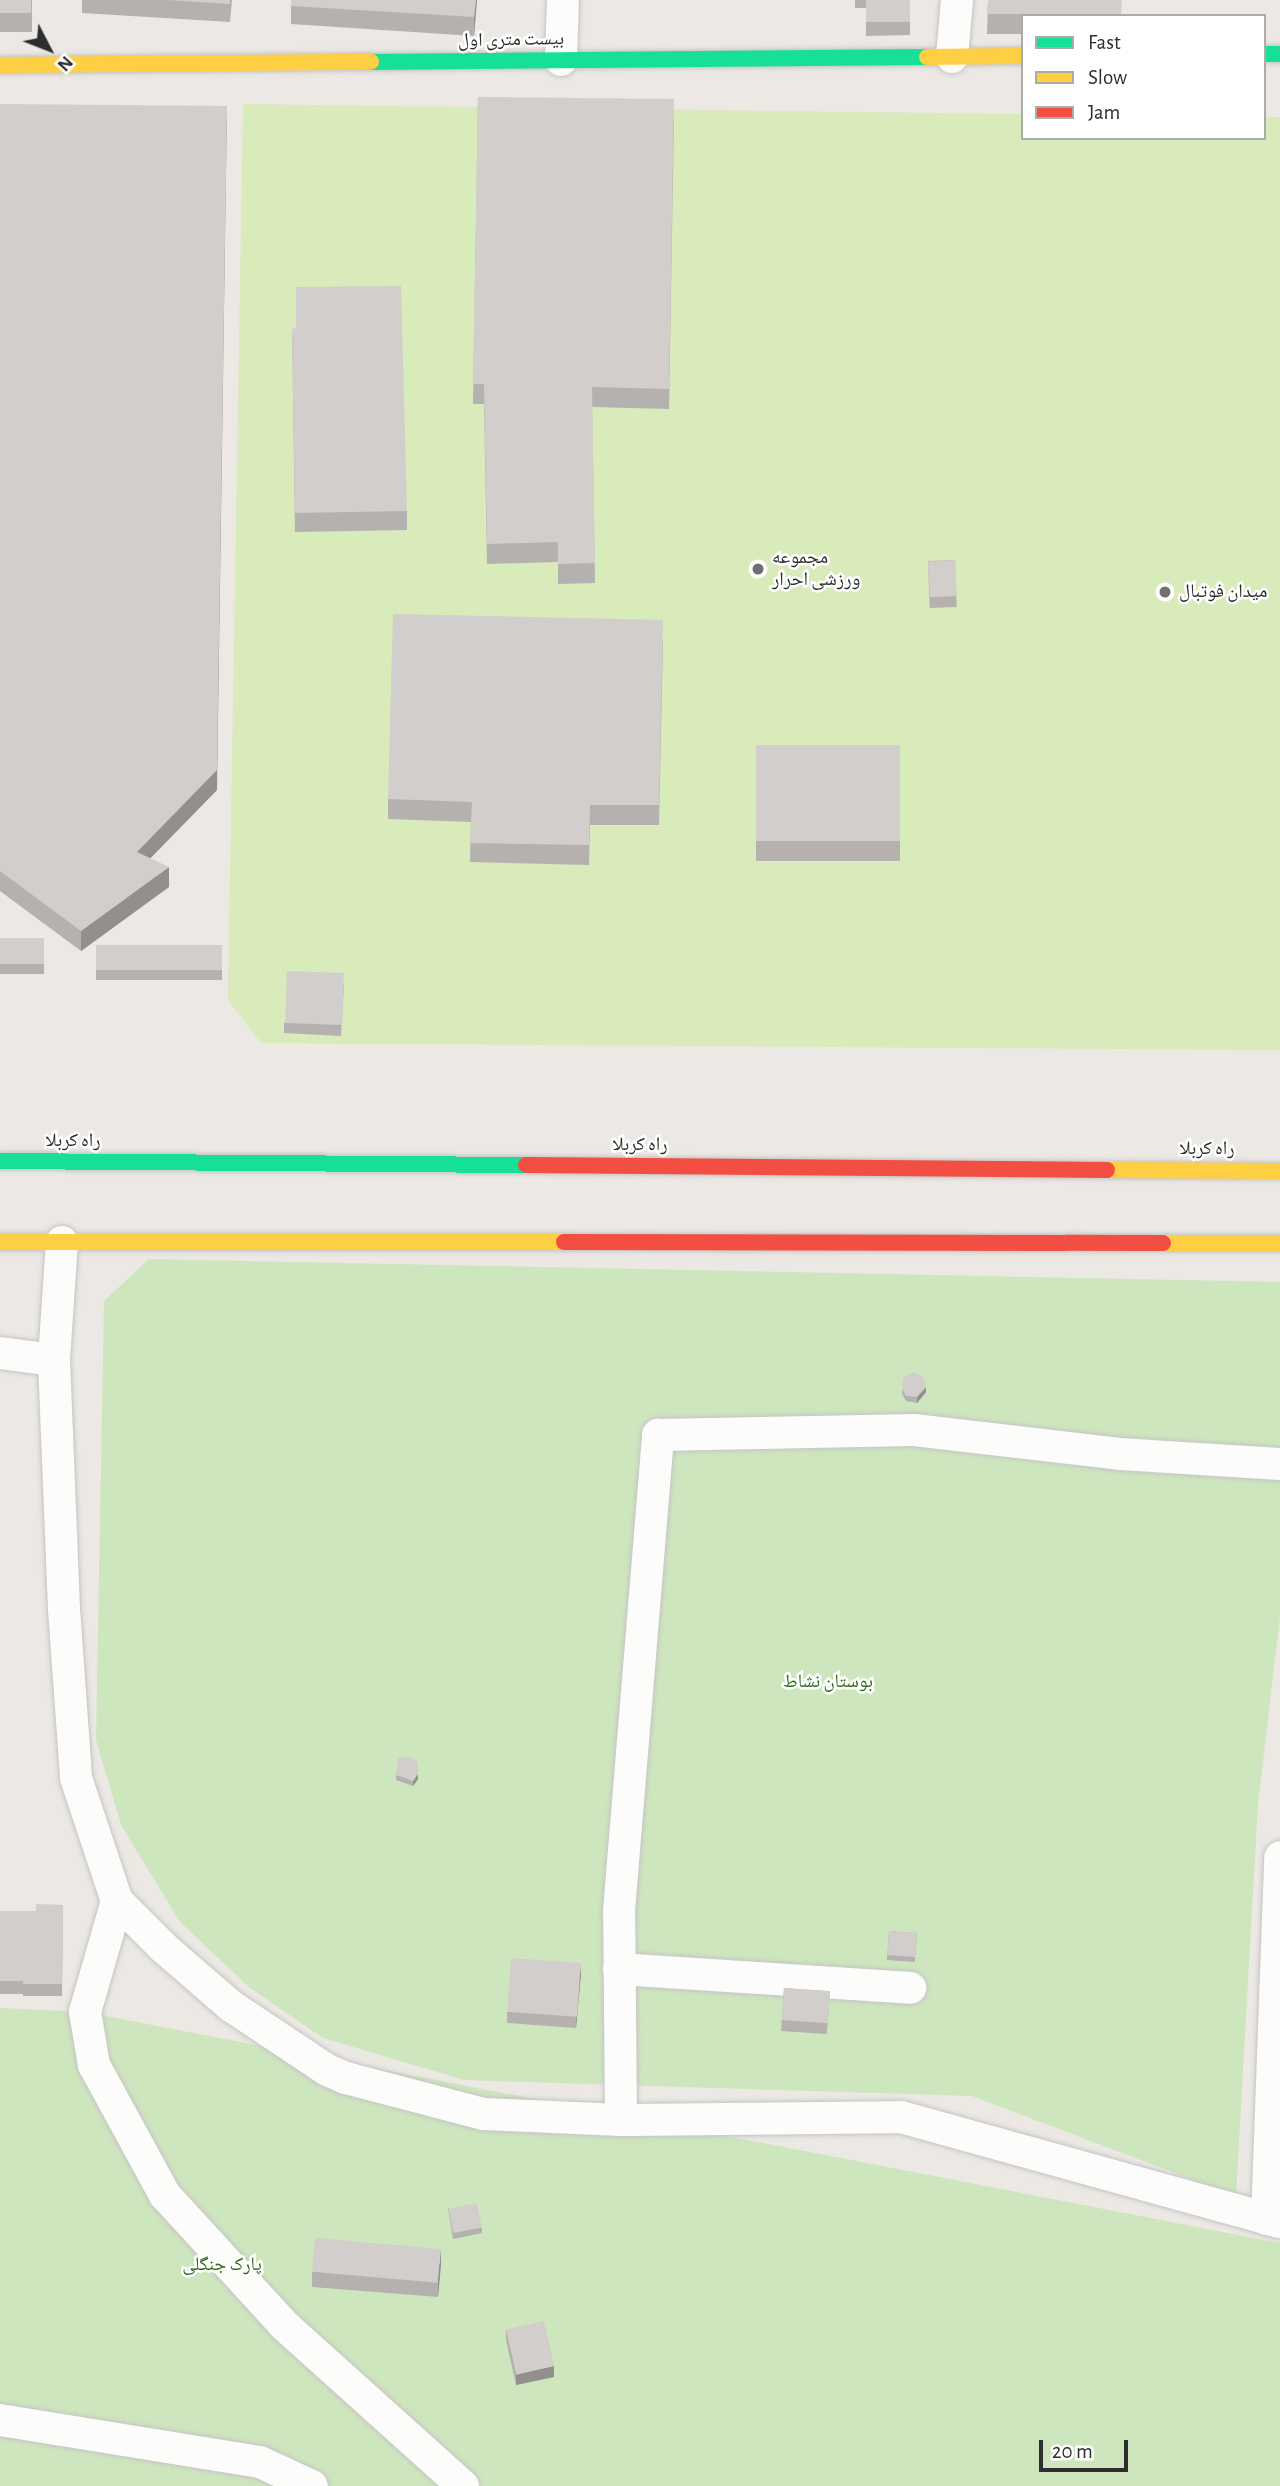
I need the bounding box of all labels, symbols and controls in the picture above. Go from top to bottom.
north arrow [14,14,84,84]
legend [1021,14,1266,140]
street label: بیست متری اول [458,28,564,52]
text: Fast [1088,32,1121,53]
text: N [53,52,76,75]
text: Slow [1088,67,1127,88]
text: Jam [1088,102,1120,123]
place label: مجموعه ورزشی احرار [772,547,860,591]
marker: مجموعه ورزشی احرار [750,561,766,577]
place label: میدان فوتبال [1179,581,1267,603]
marker: میدان فوتبال [1157,584,1173,600]
street label: راه کربلا [45,1130,101,1152]
street label: راه کربلا [612,1134,668,1156]
street label: راه کربلا [1179,1138,1235,1160]
park label: بوستان نشاط [783,1671,873,1693]
park label: پارک جنگلی [182,2254,262,2276]
scale bar [1042,2426,1131,2470]
text: 20 m [1052,2441,1093,2462]

